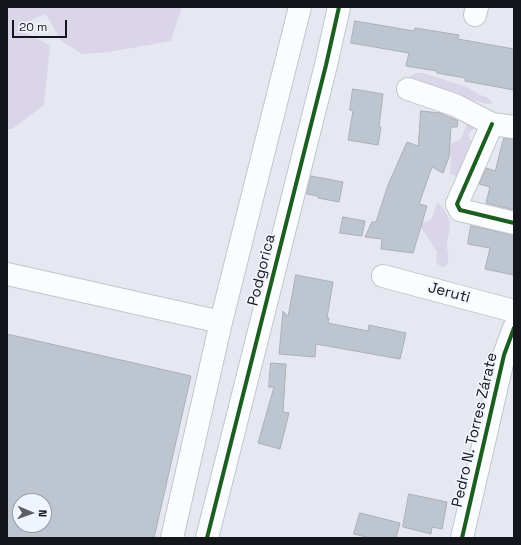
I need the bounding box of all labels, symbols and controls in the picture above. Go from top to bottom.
scale bar [14,12,69,38]
text: 20 m [19,19,47,35]
street label: Podgorica [244,232,280,308]
street label: Jeruti [426,279,472,307]
street label: Pedro N. Torres Zárate [448,351,502,509]
north arrow [12,493,52,533]
text: N [36,509,50,517]

